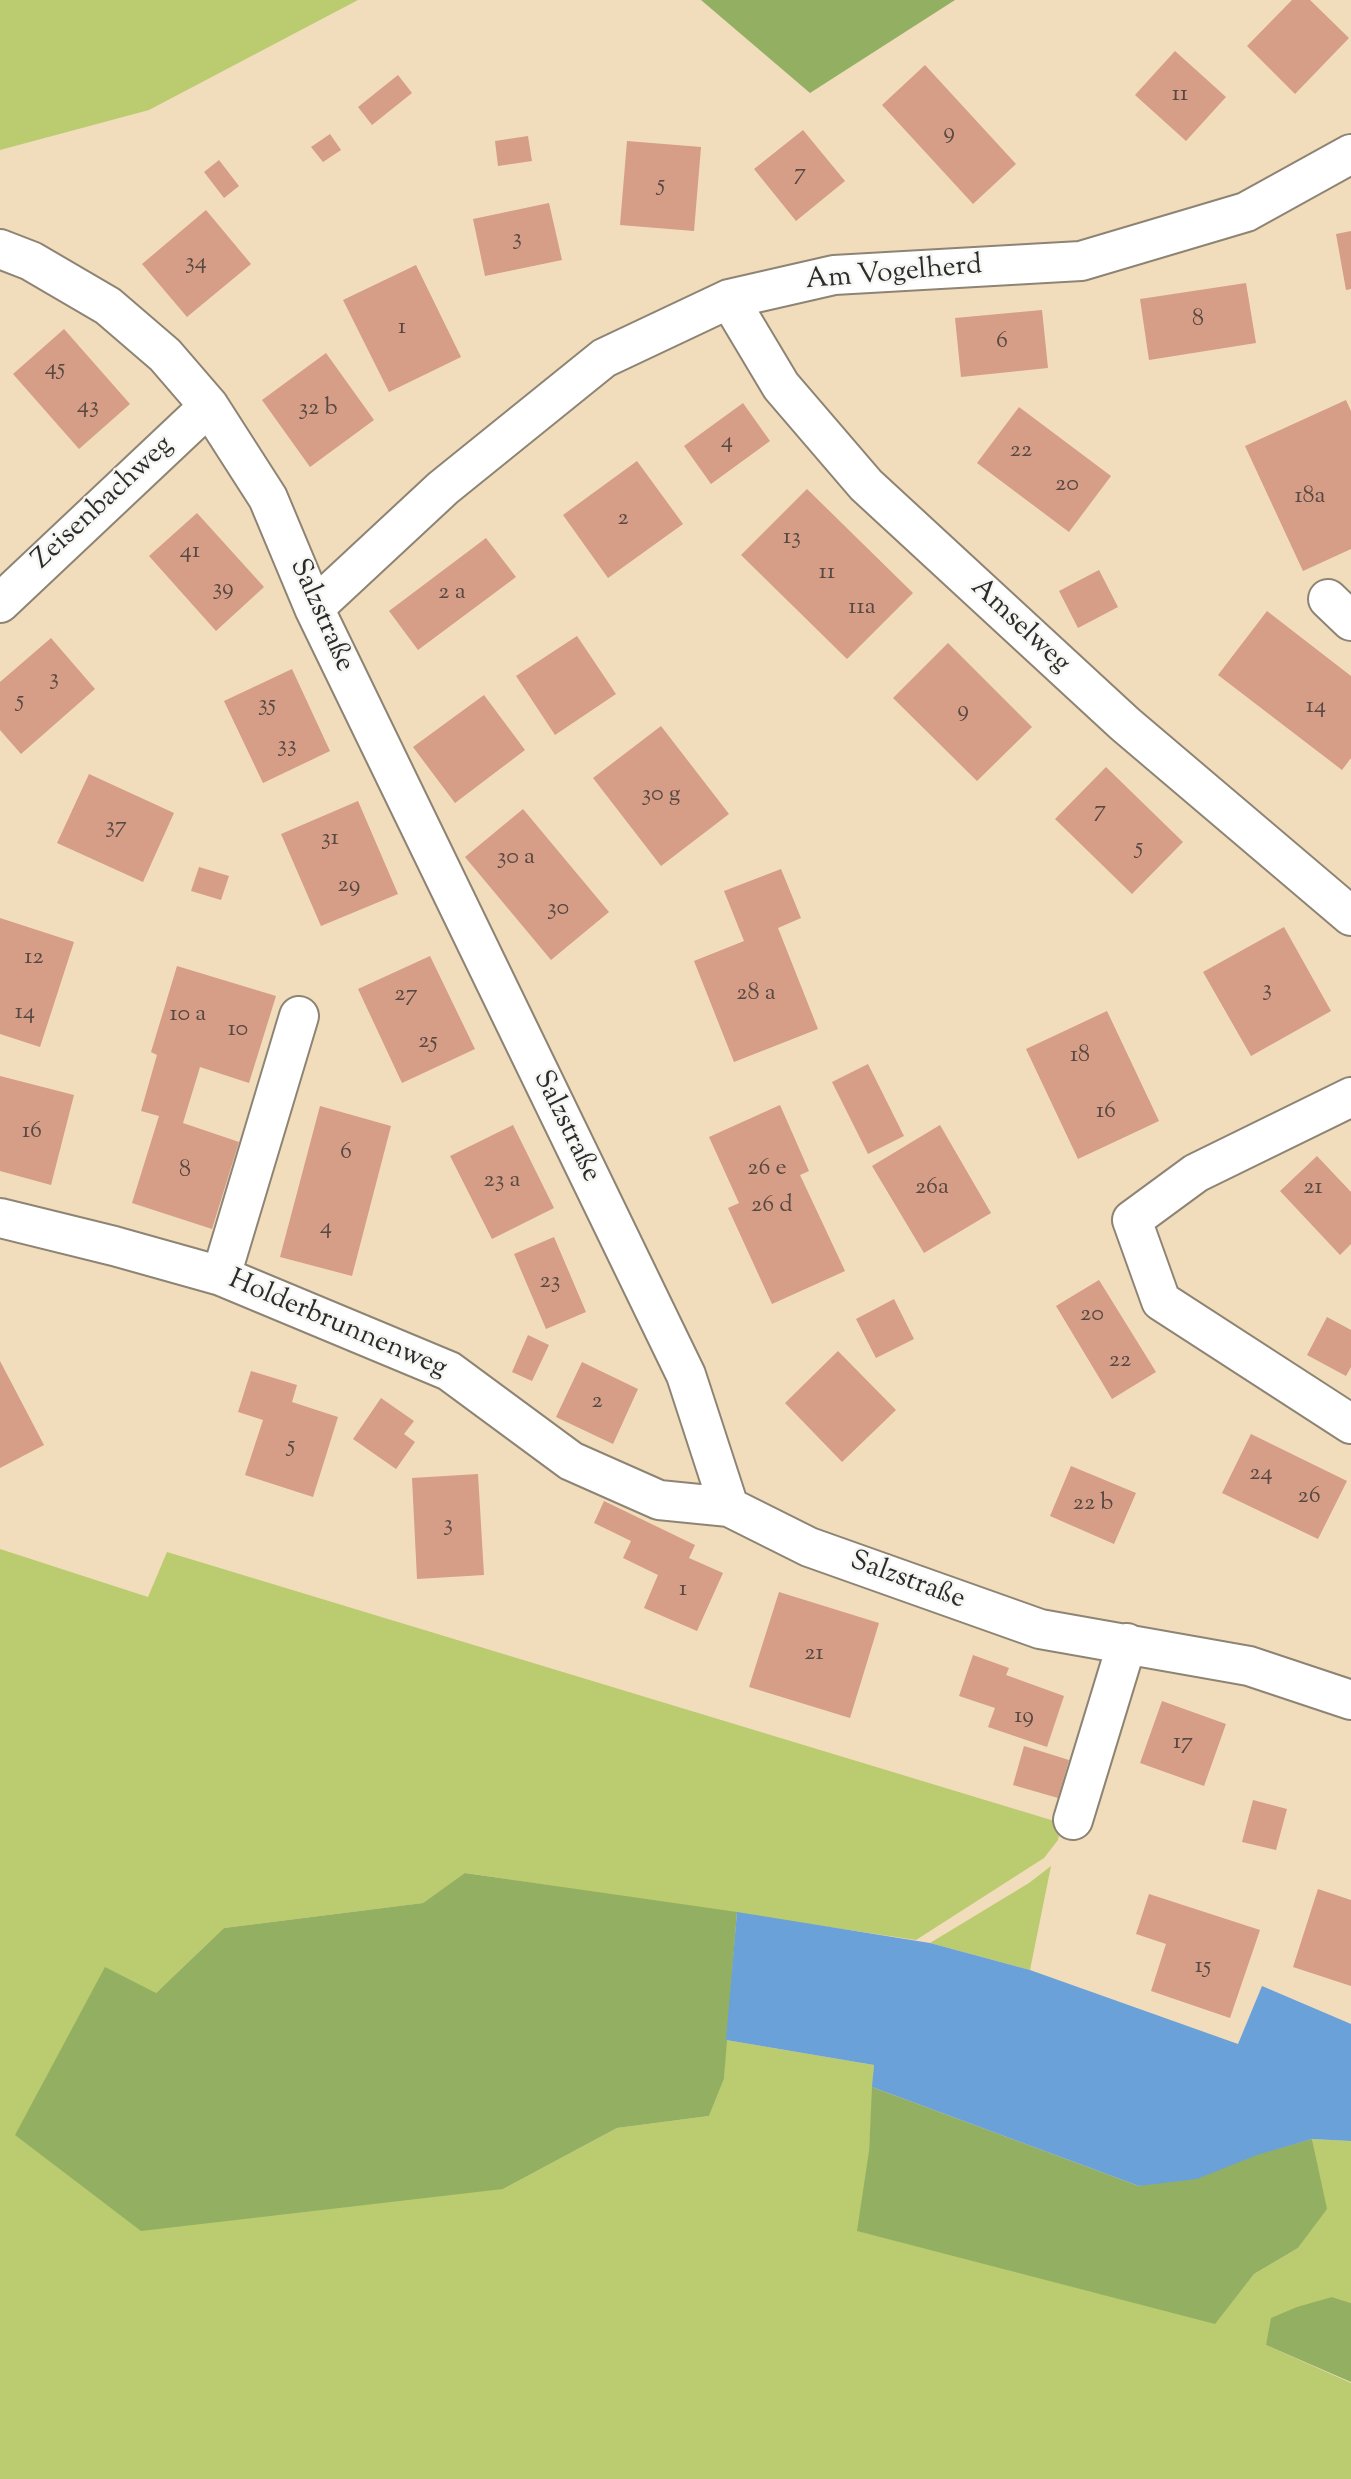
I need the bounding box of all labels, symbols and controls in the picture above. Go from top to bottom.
house number: 11 [1172,82,1188,110]
house number: 9 [943,120,955,148]
house number: 7 [794,161,806,189]
house number: 5 [657,172,665,200]
house number: 3 [512,226,522,254]
house number: 34 [185,250,207,278]
street label: Am Vogelherd [804,251,984,299]
house number: 8 [1192,307,1204,335]
house number: 1 [398,315,406,343]
house number: 6 [996,329,1008,357]
house number: 45 [45,356,65,384]
house number: 43 [77,394,99,422]
house number: 32 b [298,396,338,424]
house number: 4 [721,429,733,457]
street label: Zeisenbachweg [27,430,181,578]
house number: 22 [1010,438,1032,466]
house number: 20 [1055,472,1079,500]
house number: 18a [1294,484,1326,512]
house number: 2 [617,506,629,534]
house number: 13 [783,525,801,553]
house number: 41 [180,539,200,567]
street label: Salzstraße [280,554,360,678]
house number: 11 [819,560,835,588]
street label: Amselweg [962,572,1076,682]
house number: 39 [212,576,234,604]
house number: 2 a [438,580,466,608]
house number: 11a [848,595,876,623]
house number: 3 [49,666,59,694]
house number: 5 [16,688,24,716]
house number: 35 [258,692,276,720]
house number: 14 [1306,694,1326,722]
house number: 9 [957,698,969,726]
house number: 33 [277,733,297,761]
house number: 30 g [642,782,680,810]
house number: 7 [1094,798,1106,826]
house number: 37 [105,814,127,842]
house number: 31 [321,826,339,854]
house number: 5 [1135,835,1143,863]
house number: 30 a [497,845,535,873]
house number: 29 [338,873,360,901]
house number: 30 [547,896,569,924]
house number: 12 [24,945,44,973]
house number: 3 [1262,977,1272,1005]
house number: 28 a [736,981,776,1009]
house number: 27 [394,982,418,1010]
house number: 14 [15,1000,35,1028]
house number: 10 a [170,1002,206,1030]
house number: 10 [228,1017,248,1045]
house number: 25 [418,1029,438,1057]
house number: 18 [1070,1043,1090,1071]
street label: Salzstraße [524,1066,606,1188]
house number: 16 [1096,1099,1116,1127]
house number: 16 [22,1119,42,1147]
house number: 6 [340,1140,352,1168]
house number: 26 e [747,1156,787,1184]
house number: 8 [179,1158,191,1186]
house number: 23 a [483,1168,521,1196]
house number: 26a [915,1175,949,1203]
house number: 21 [1303,1175,1323,1203]
house number: 26 d [751,1193,793,1221]
house number: 4 [320,1215,332,1243]
street label: Holderbrunnenweg [223,1265,451,1387]
house number: 23 [540,1269,560,1297]
house number: 20 [1080,1302,1104,1330]
house number: 22 [1109,1348,1131,1376]
house number: 2 [591,1389,603,1417]
house number: 5 [287,1433,295,1461]
house number: 24 [1249,1461,1273,1489]
house number: 26 [1297,1484,1321,1512]
house number: 22 b [1073,1491,1113,1519]
house number: 3 [443,1512,453,1540]
street label: Salzstraße [845,1546,969,1618]
house number: 1 [679,1577,687,1605]
house number: 21 [804,1641,824,1669]
house number: 19 [1014,1704,1034,1732]
house number: 17 [1173,1730,1193,1758]
house number: 15 [1195,1954,1211,1982]

